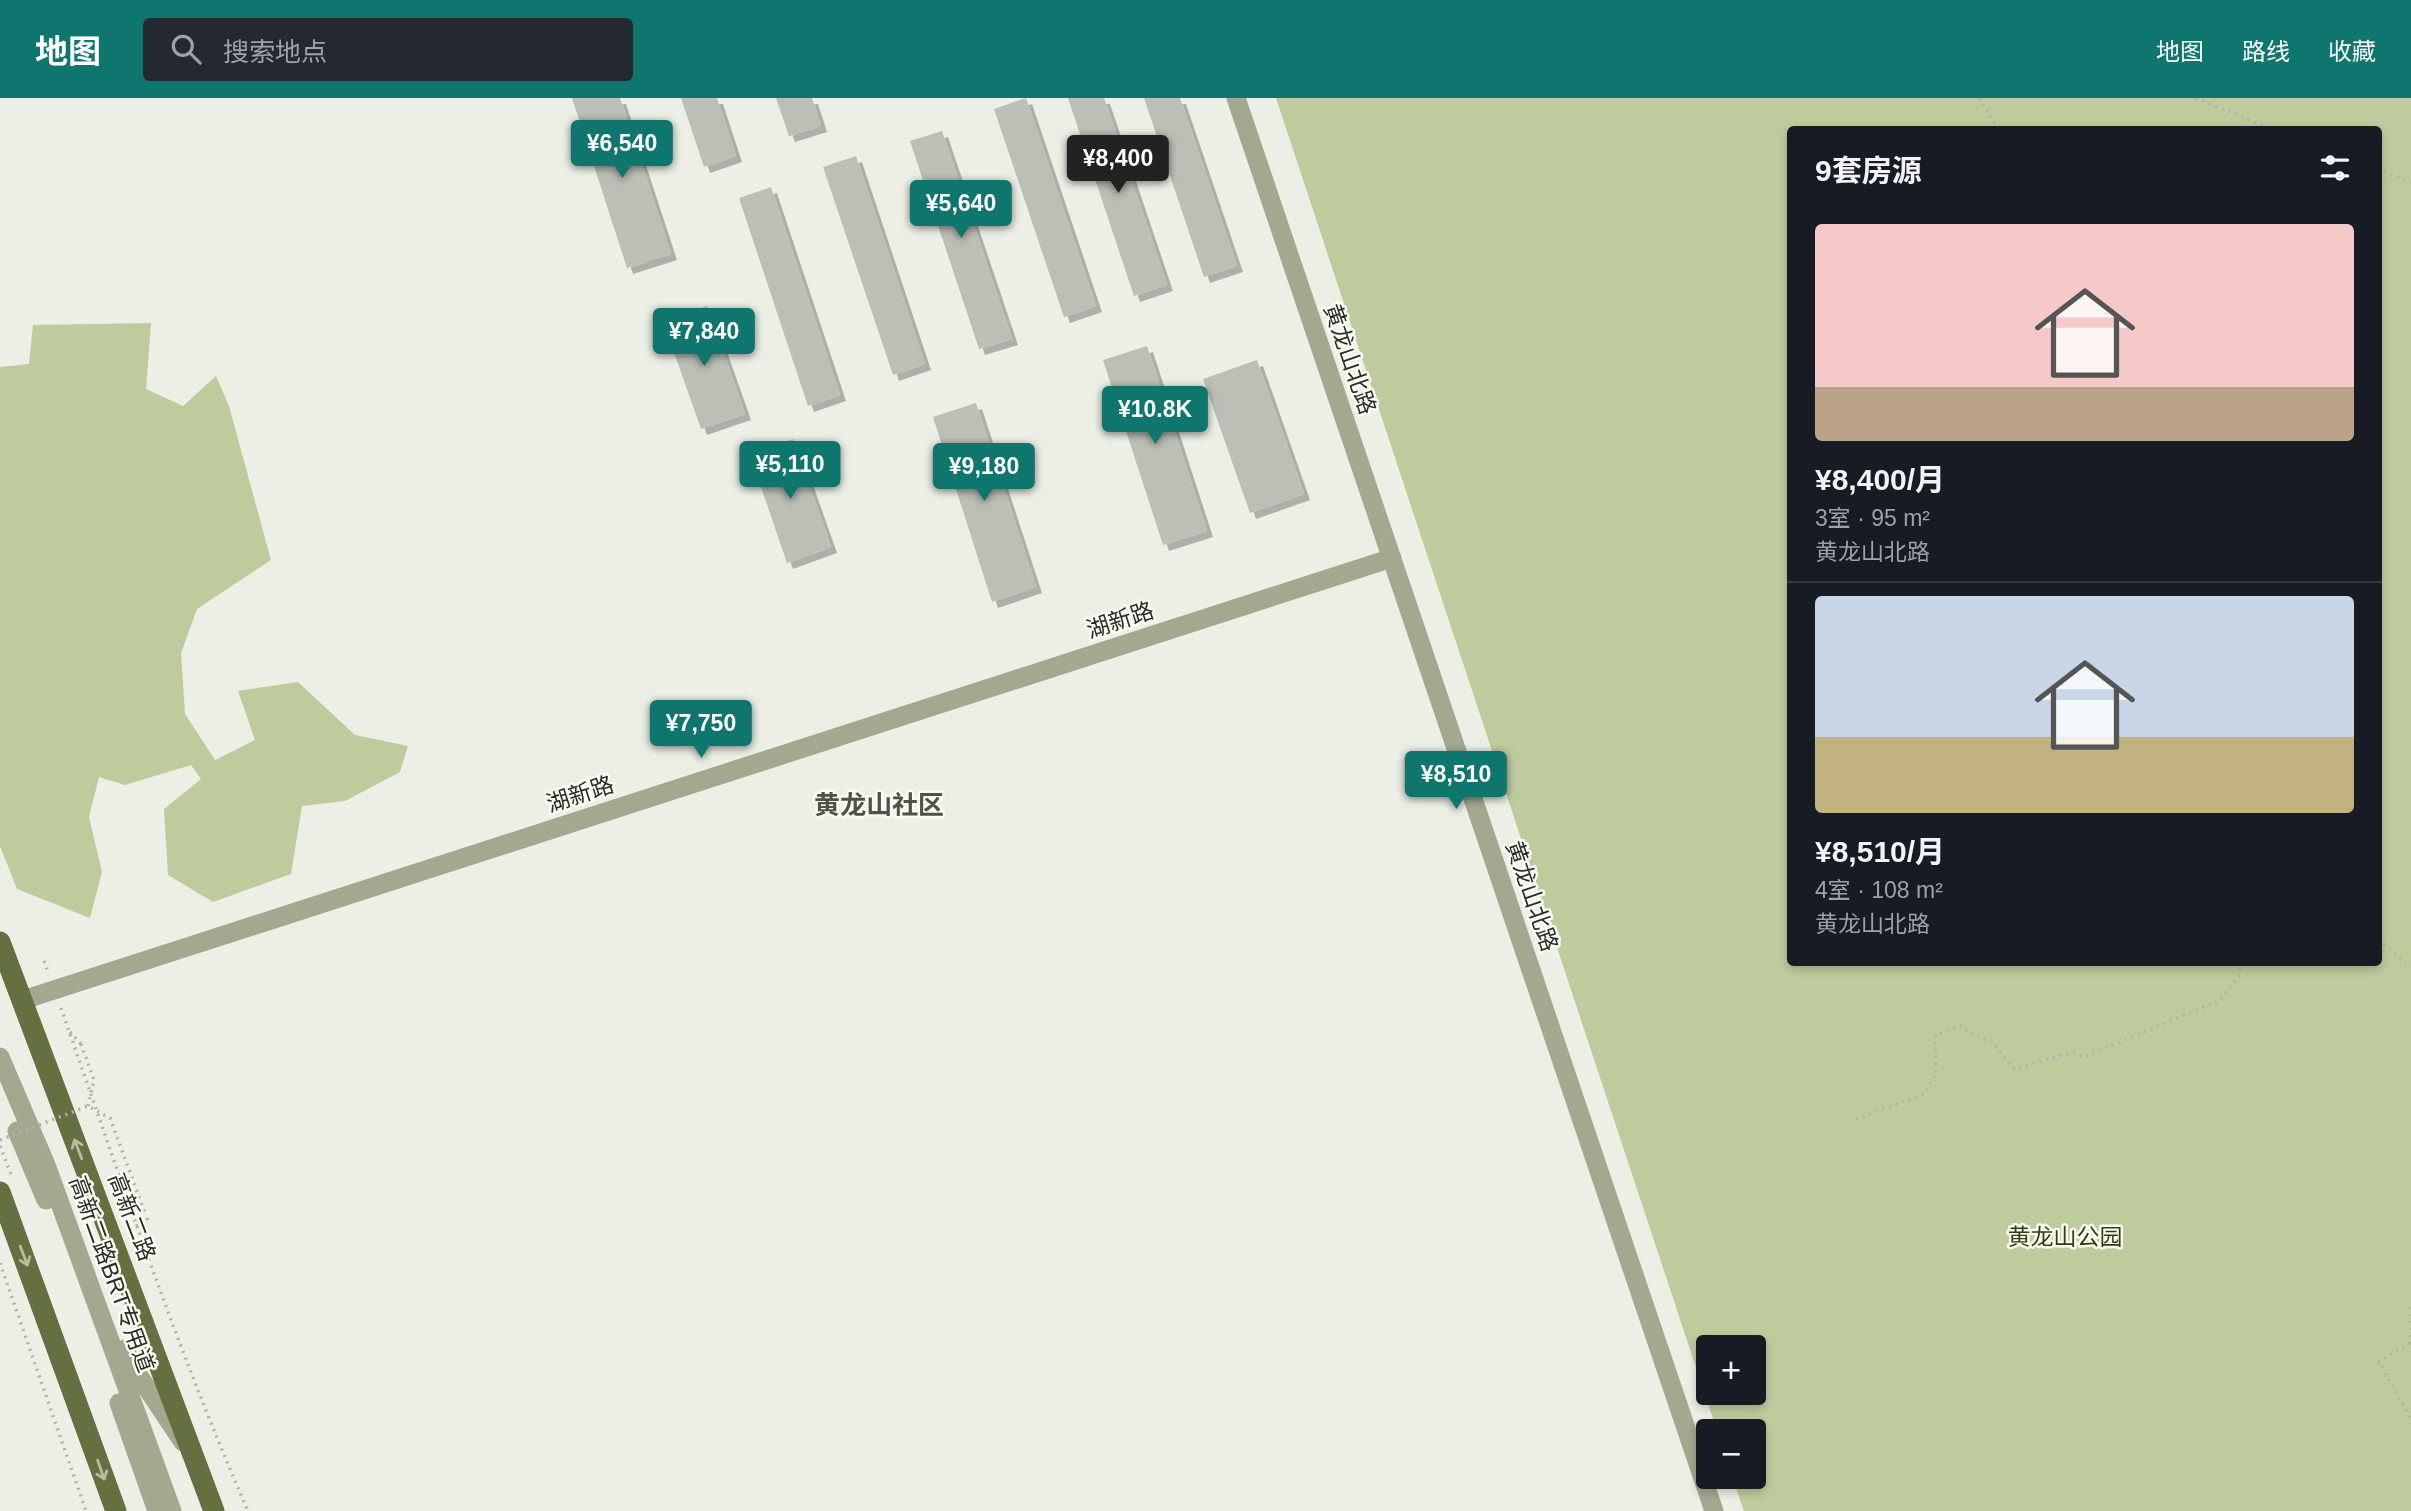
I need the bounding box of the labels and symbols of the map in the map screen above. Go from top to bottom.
pin: ¥6,540 [565,120,679,180]
pin: ¥8,400 [1061,136,1175,195]
pin: ¥5,640 [904,180,1018,240]
street label: 黄龙山北路 [1319,300,1381,418]
pin: ¥7,840 [647,308,761,368]
pin: ¥10.8K [1098,386,1212,446]
pin: ¥5,110 [733,442,847,501]
pin: ¥9,180 [927,444,1041,503]
street label: 湖新路 [1083,597,1157,643]
pin: ¥7,750 [644,700,758,760]
pin: ¥8,510 [1399,752,1513,811]
street label: 湖新路 [543,771,617,817]
district label: 黄龙山社区 [814,790,944,820]
street label: 黄龙山北路 [1501,837,1563,955]
one-way arrow [71,1138,84,1160]
street label: 高新二路 [103,1169,161,1265]
street label: 高新二路BRT专用道 [64,1172,160,1376]
park label: 黄龙山公园 [2008,1224,2123,1250]
one-way arrow [19,1245,31,1267]
one-way arrow [96,1459,109,1481]

